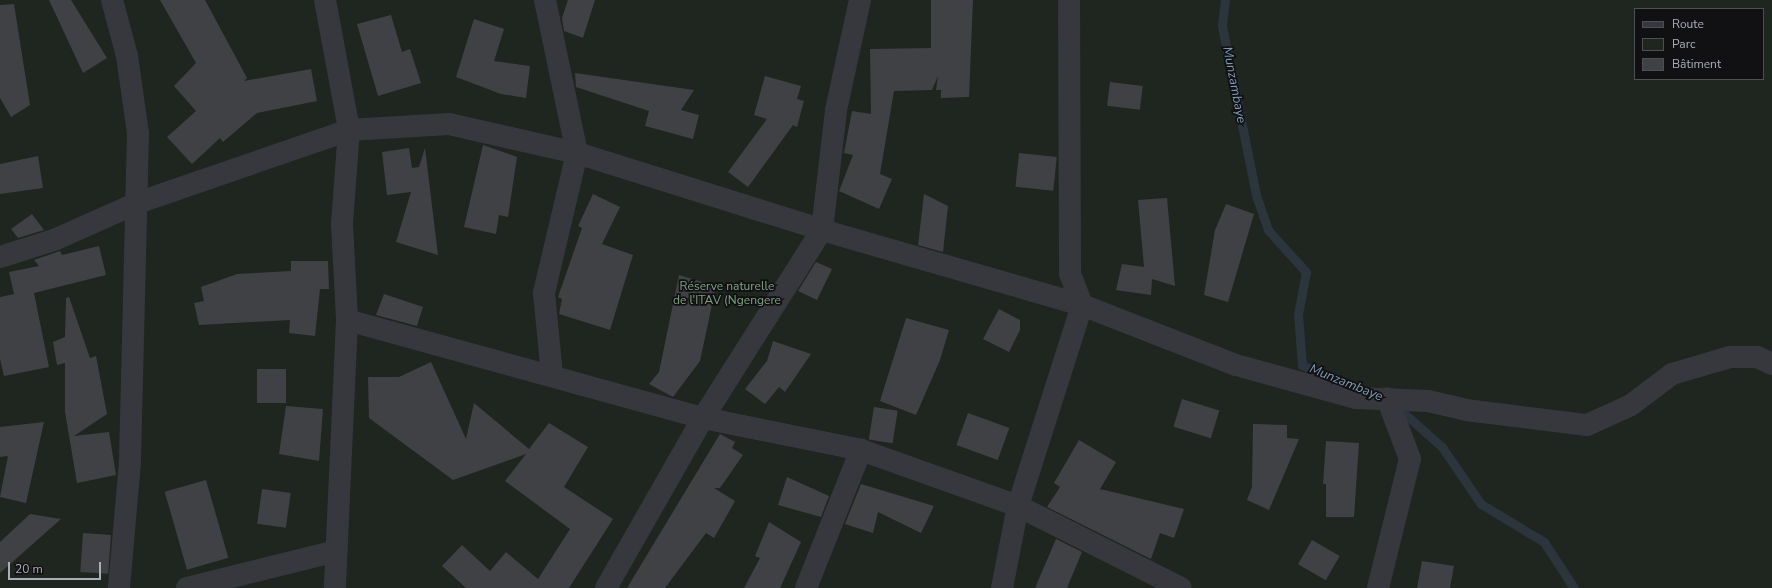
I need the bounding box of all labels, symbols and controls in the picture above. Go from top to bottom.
legend [1634,8,1764,80]
text: Route [1672,16,1704,32]
text: Parc [1672,36,1695,52]
water label: Munzambaye [1219,45,1249,125]
text: Bâtiment [1672,56,1721,72]
park label: Réserve naturelle de l'ITAV (Ngengere [673,280,781,308]
water label: Munzambaye [1307,361,1385,405]
scale bar [10,554,103,580]
text: 20 m [15,561,43,577]

